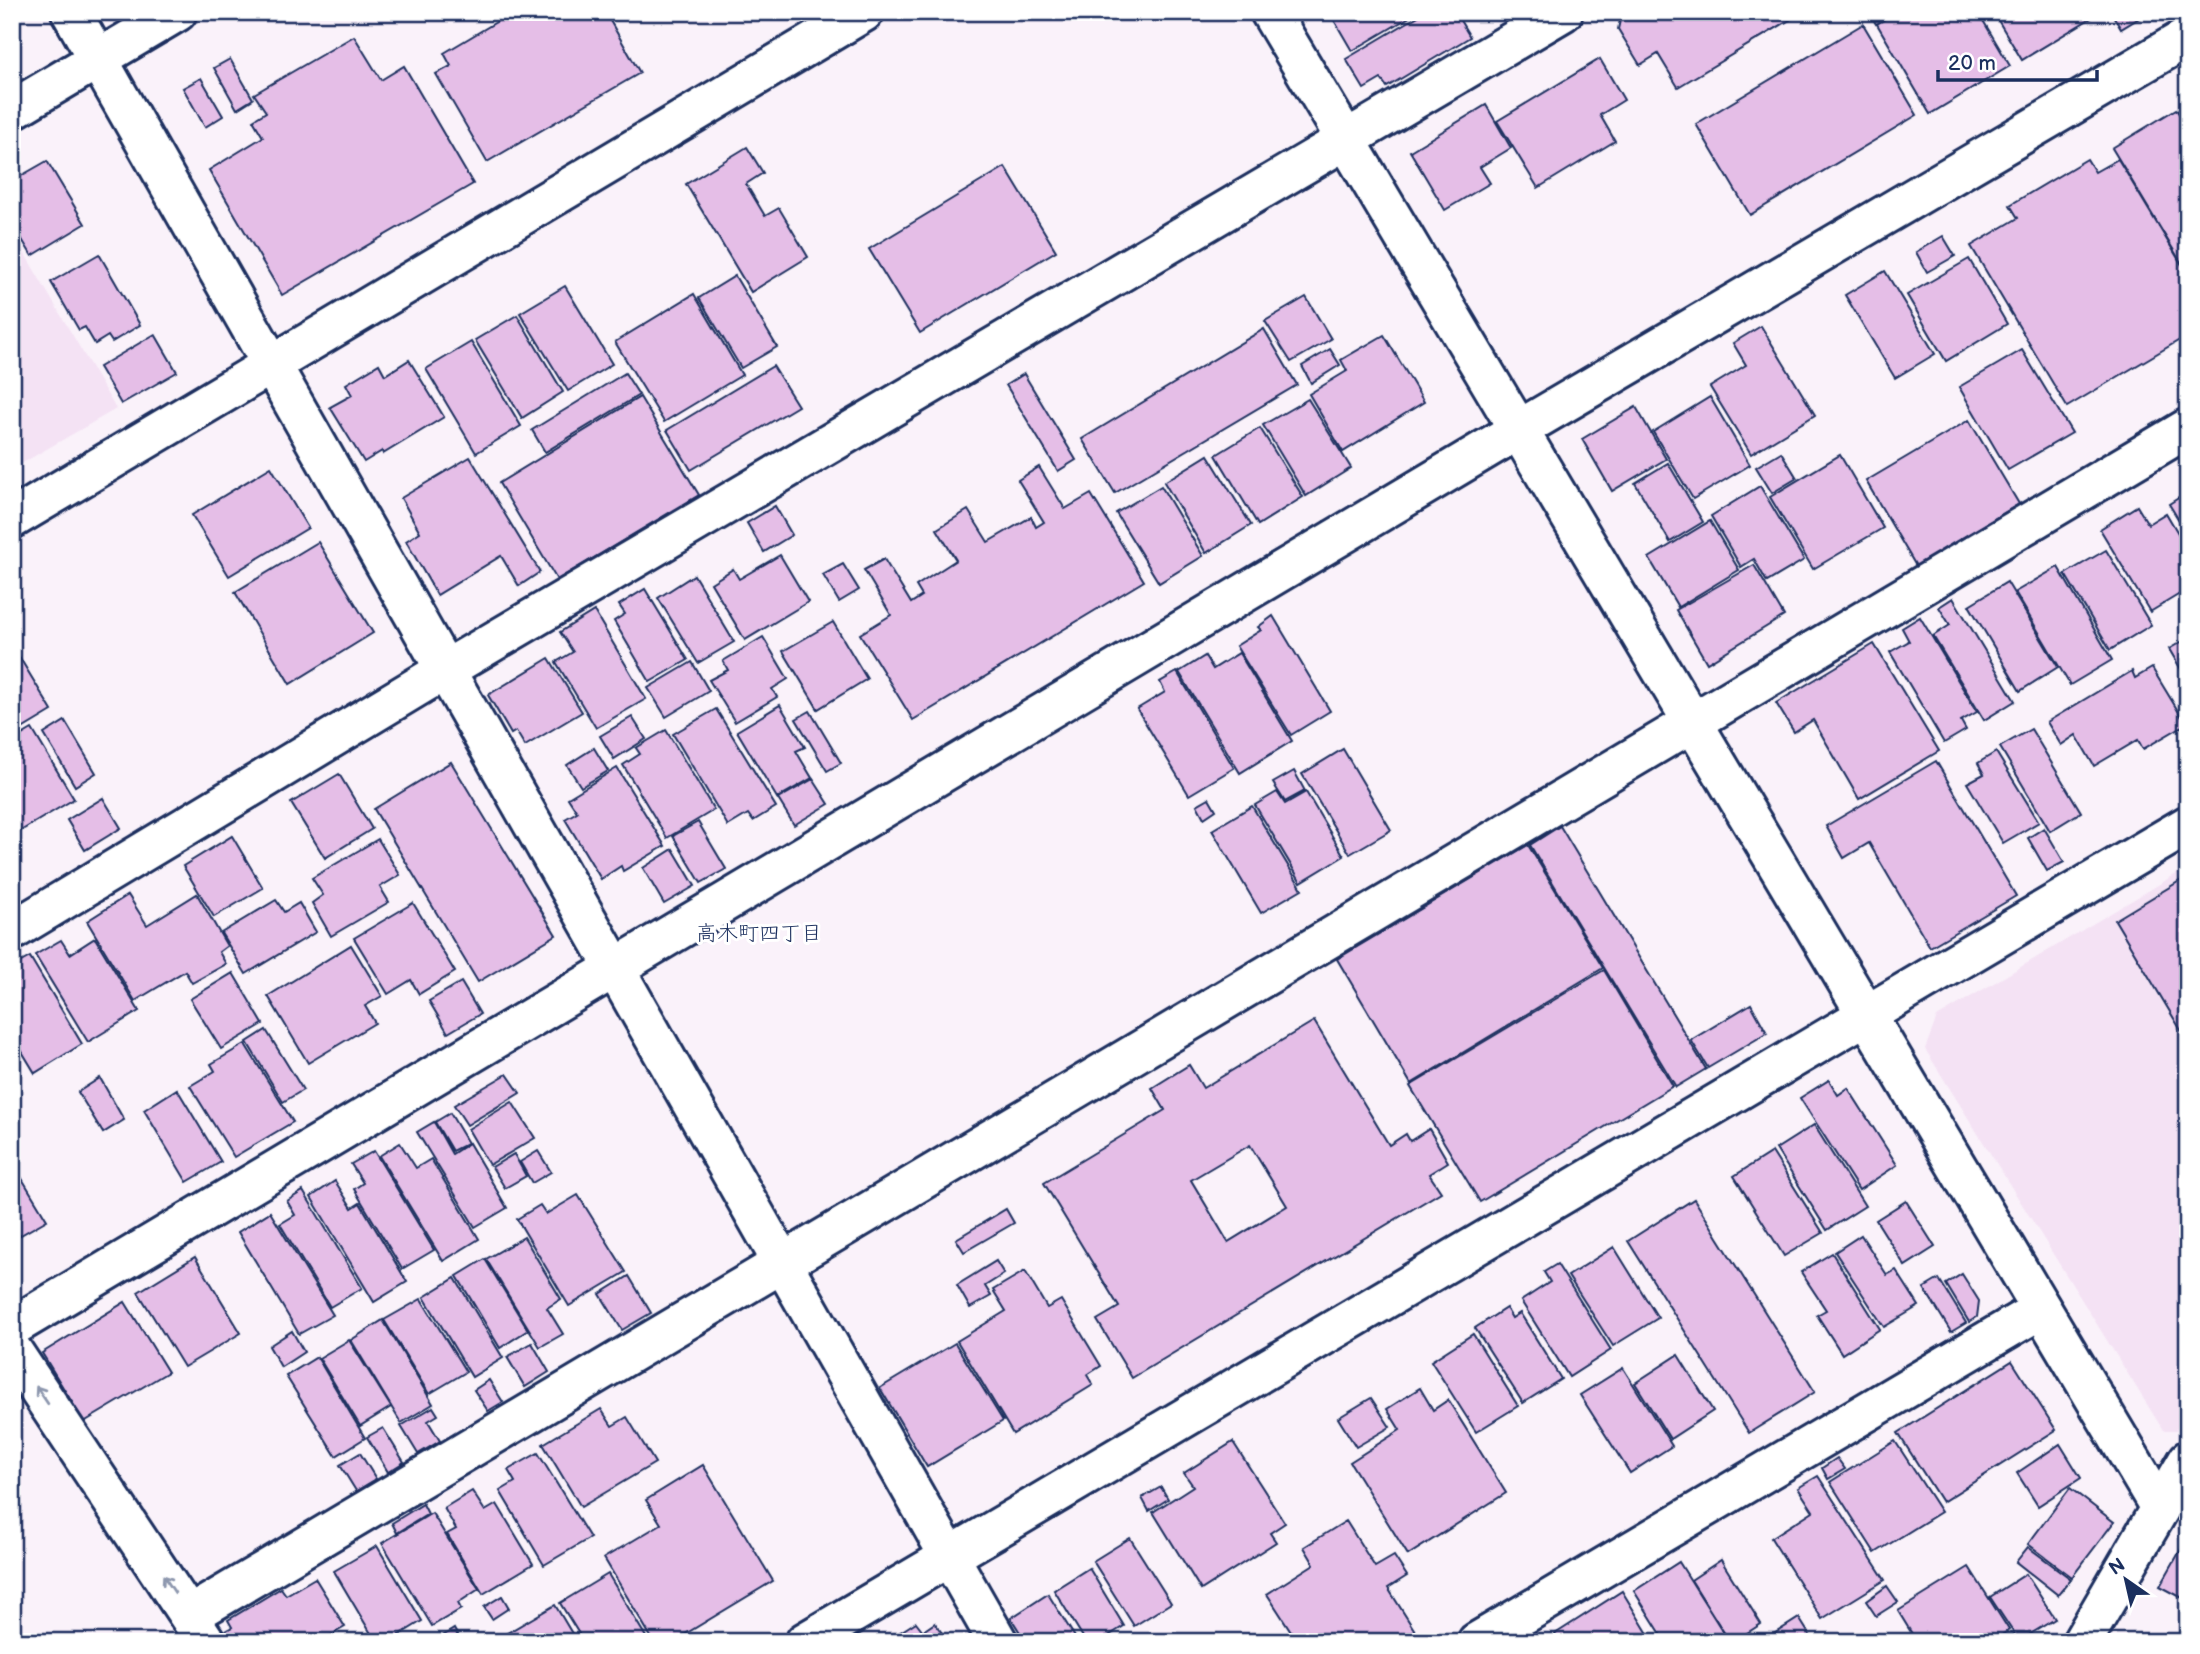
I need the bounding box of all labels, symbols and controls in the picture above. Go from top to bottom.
scale bar [1938,38,2097,82]
text: 20 m [1948,51,1996,76]
district label: 高木町四丁目 [696,921,822,946]
one-way arrow [35,1386,50,1405]
north arrow [2092,1546,2162,1616]
text: N [2105,1554,2130,1581]
one-way arrow [162,1575,176,1595]

